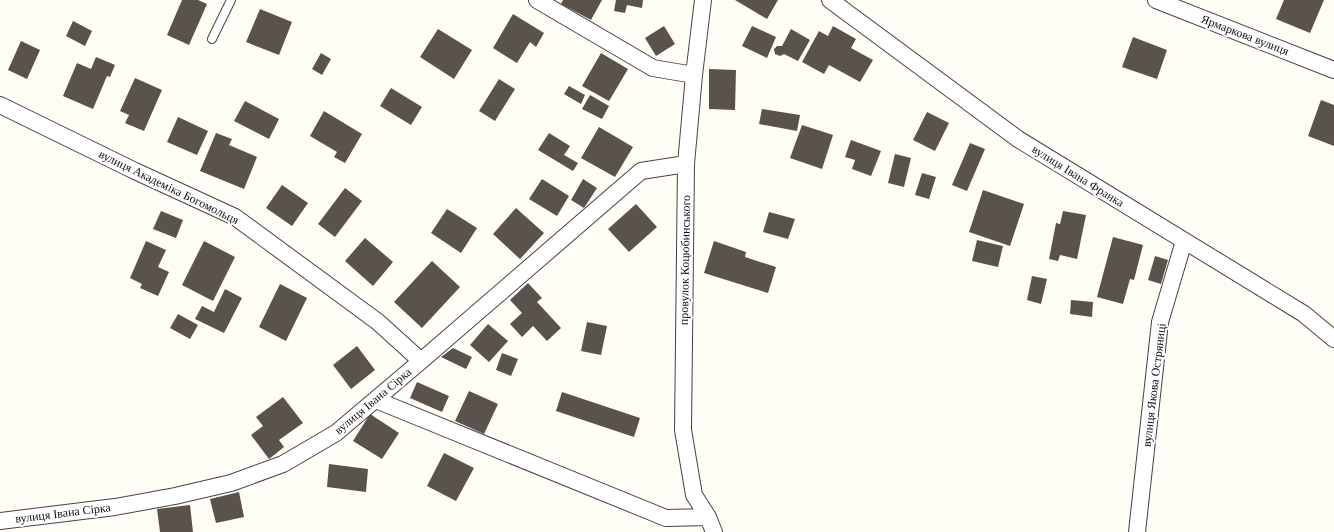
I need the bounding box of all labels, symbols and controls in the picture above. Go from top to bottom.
street label: Ярмаркова вулиця [1199,12,1291,58]
street label: вулиця Івана Франка [1029,142,1127,210]
street label: вулиця Академіка Богомольця [97,147,242,227]
street label: провулок Коцюбинського [677,195,693,325]
street label: вулиця Якова Остряниці [1139,322,1169,448]
street label: вулиця Івана Сірка [332,364,415,437]
street label: вулиця Івана Сірка [15,500,112,526]

